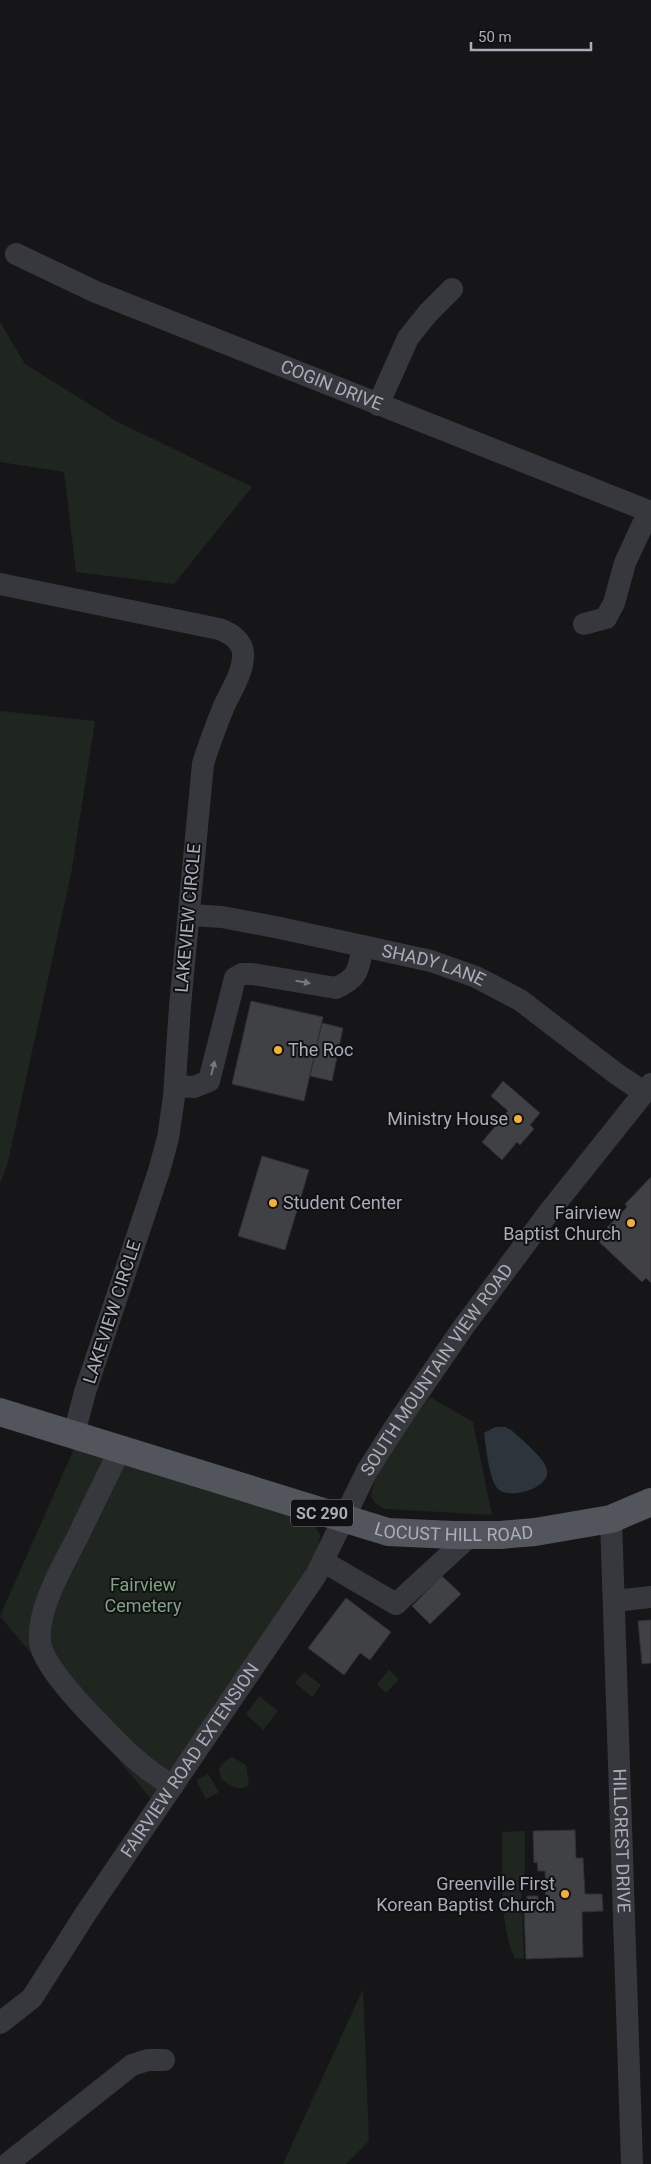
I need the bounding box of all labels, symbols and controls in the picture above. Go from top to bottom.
scale bar [471,20,591,52]
text: 50 m [478,28,512,46]
street label: COGIN DRIVE [278,355,386,415]
street label: LAKEVIEW CIRCLE [171,843,204,993]
street label: SHADY LANE [380,940,489,990]
one-way arrow [295,979,311,987]
place label: The Roc [288,1039,353,1060]
marker: The Roc [272,1044,284,1056]
one-way arrow [209,1061,217,1076]
place label: Ministry House [387,1108,508,1129]
marker: Ministry House [512,1113,524,1125]
place label: Student Center [283,1192,402,1213]
marker: Student Center [267,1197,279,1209]
place label: Fairview Baptist Church [503,1202,621,1244]
marker: Fairview Baptist Church [625,1217,637,1229]
street label: LAKEVIEW CIRCLE [78,1238,145,1386]
street label: SOUTH MOUNTAIN VIEW ROAD [356,1259,517,1479]
road number: SC 290 [291,1500,353,1526]
street label: LOCUST HILL ROAD [372,1517,534,1545]
park label: Fairview Cemetery [105,1574,182,1616]
street label: FAIRVIEW ROAD EXTENSION [116,1659,263,1861]
street label: HILLCREST DRIVE [609,1768,635,1913]
place label: Greenville First Korean Baptist Church [376,1873,555,1915]
marker: Greenville First Korean Baptist Church [559,1888,571,1900]

